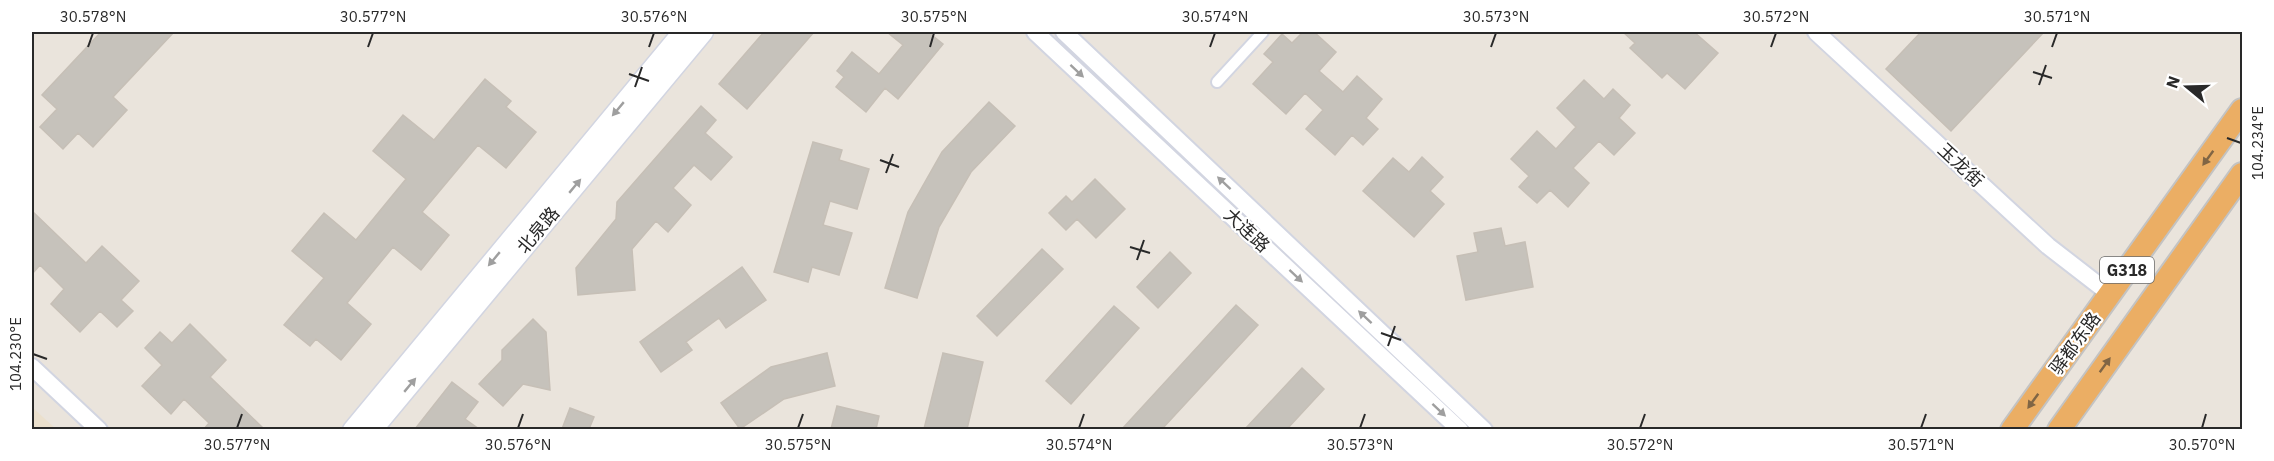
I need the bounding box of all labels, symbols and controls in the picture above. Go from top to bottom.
text: 30.578°N [60,7,126,26]
text: 30.577°N [340,7,406,26]
text: 30.576°N [621,7,687,26]
text: 30.575°N [901,7,967,26]
text: 30.574°N [1182,7,1248,26]
text: 30.573°N [1463,7,1529,26]
text: 30.572°N [1743,7,1809,26]
text: 30.571°N [2024,7,2090,26]
north arrow [2157,57,2217,117]
one-way arrow [1070,64,1084,78]
text: N [2161,73,2184,91]
one-way arrow [612,101,625,116]
text: 104.234°E [2248,106,2267,180]
street label: 玉龙街 [1933,138,1989,192]
one-way arrow [2202,149,2214,165]
one-way arrow [1216,176,1231,190]
one-way arrow [569,178,582,194]
street label: 北泉路 [512,202,564,258]
street label: 大连路 [1219,203,1275,257]
one-way arrow [487,251,500,267]
road number: G318 [2100,257,2154,283]
one-way arrow [1289,269,1303,283]
street label: 驿都东路 [2045,307,2105,379]
one-way arrow [1358,310,1373,324]
text: 104.230°E [6,317,25,391]
one-way arrow [2099,357,2111,372]
one-way arrow [404,377,416,392]
one-way arrow [2027,393,2039,409]
one-way arrow [1432,402,1446,416]
text: 30.577°N [204,435,270,454]
text: 30.576°N [485,435,551,454]
text: 30.575°N [765,435,831,454]
text: 30.574°N [1046,435,1112,454]
text: 30.573°N [1327,435,1393,454]
text: 30.572°N [1607,435,1673,454]
text: 30.571°N [1888,435,1954,454]
text: 30.570°N [2169,435,2235,454]

